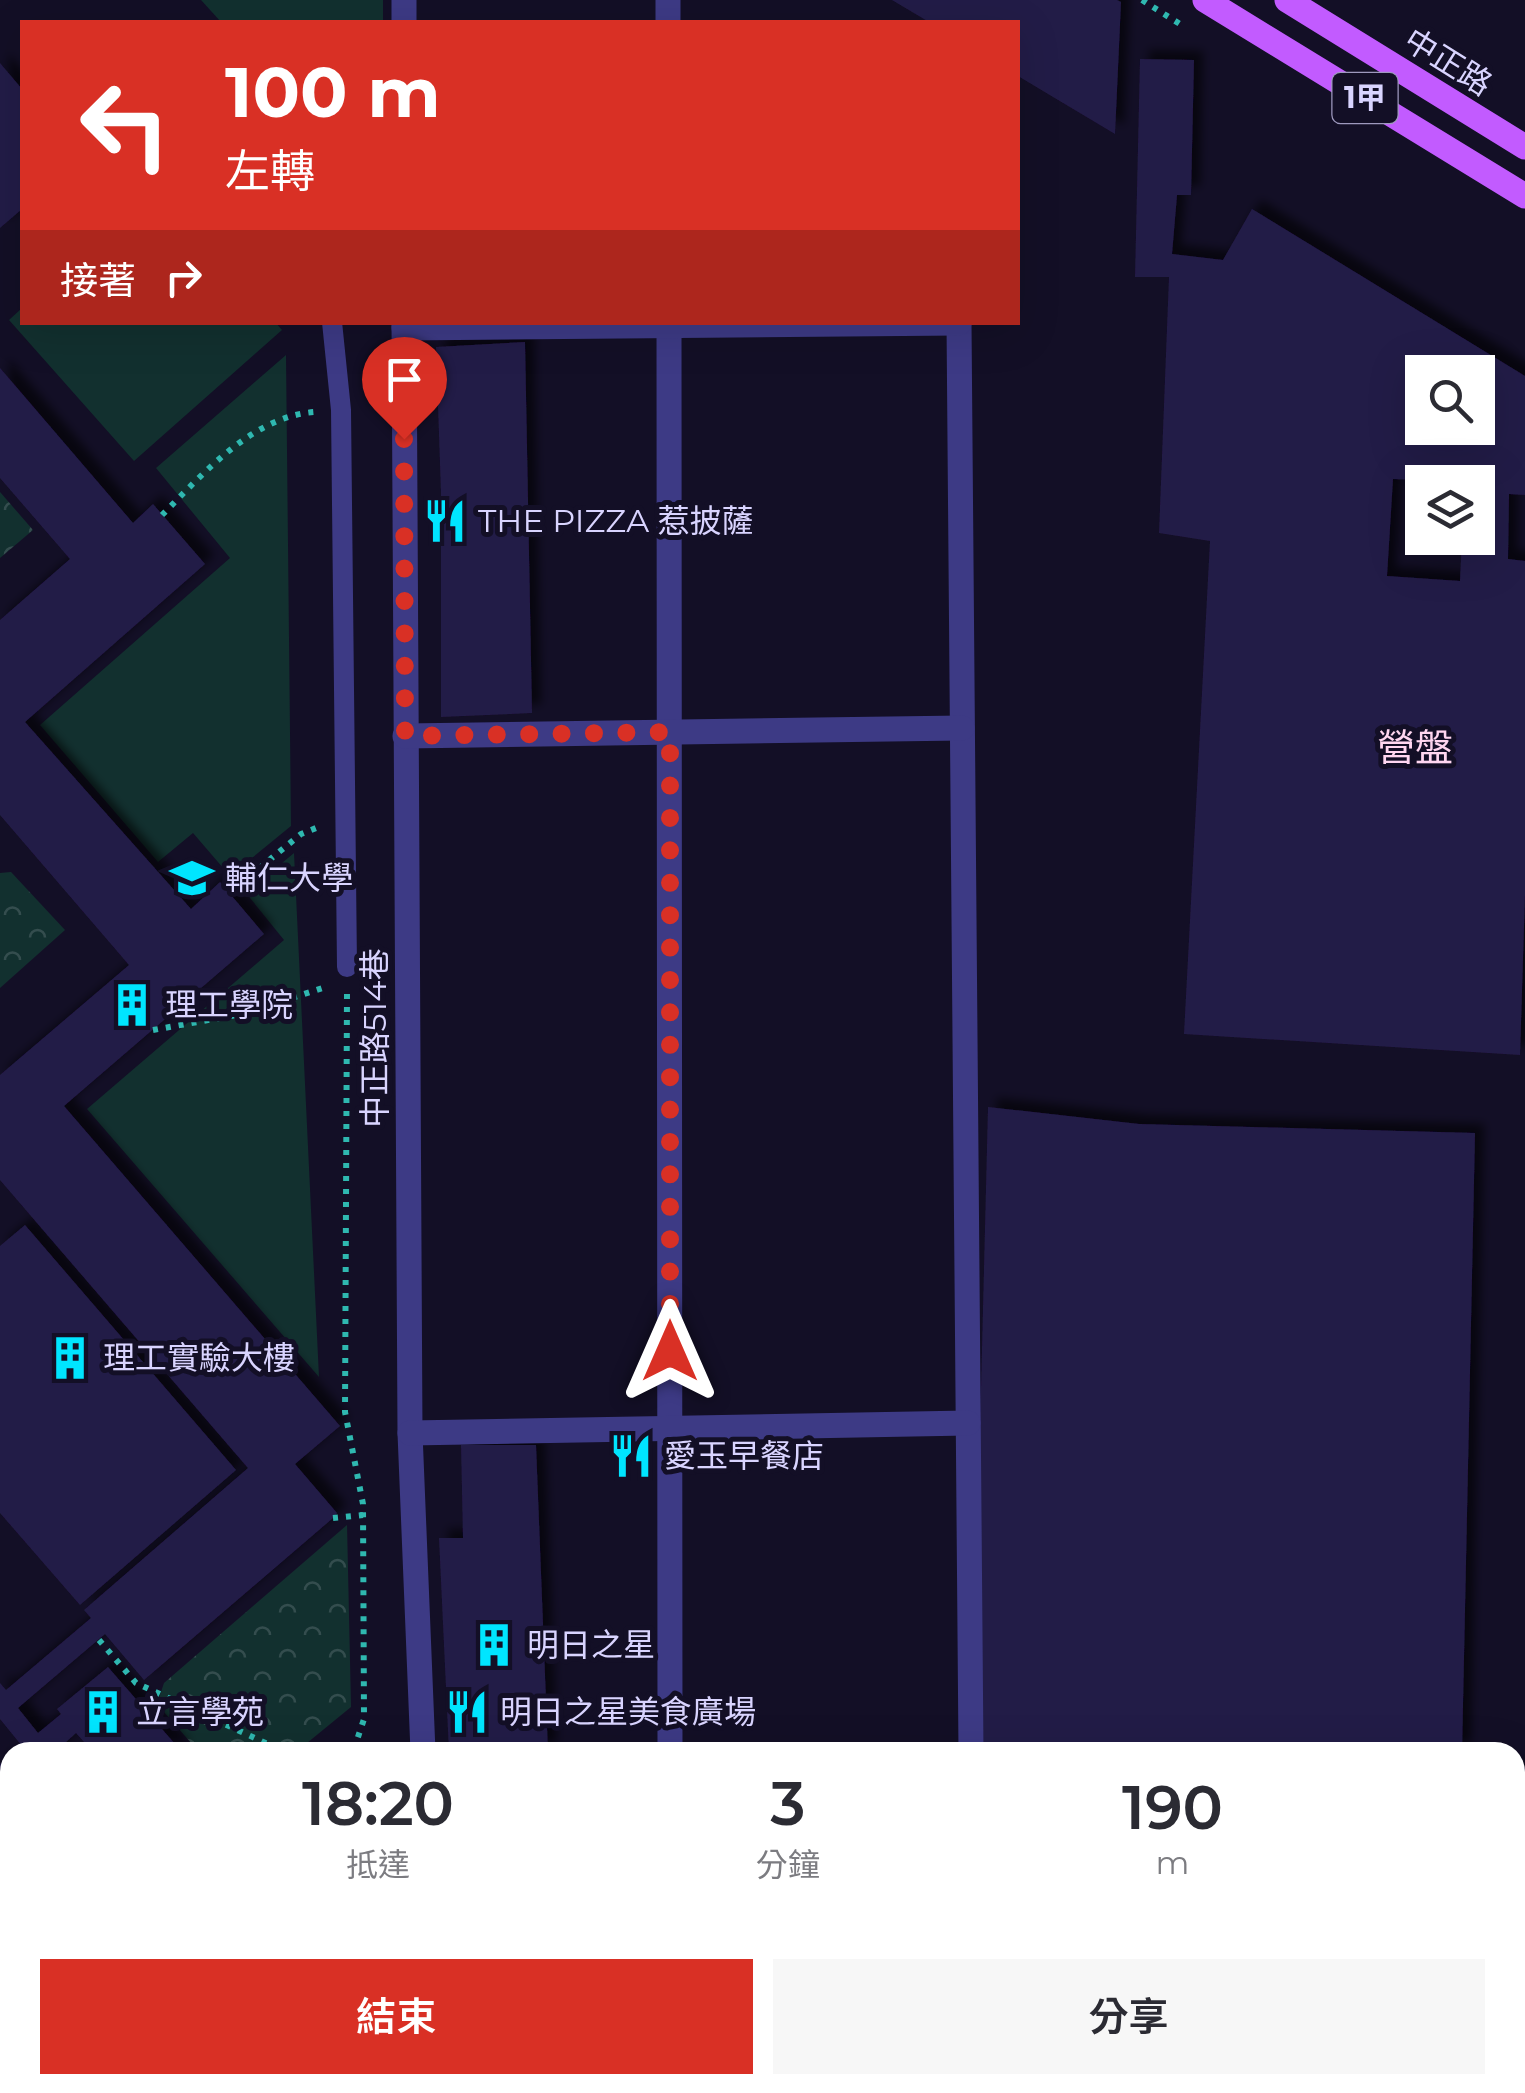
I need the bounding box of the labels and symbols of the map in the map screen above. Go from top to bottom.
street label: 中正路 [1397,20,1499,104]
road number: 1甲 [1332,73,1398,123]
pin [362,337,447,440]
restaurant icon: THE PIZZA 惹披薩 [421,497,469,545]
place label: THE PIZZA 惹披薩 [478,501,754,540]
district label: 營盤 [1377,724,1453,771]
school or university icon: 輔仁大學 [168,854,216,902]
place label: 輔仁大學 [225,858,353,897]
street label: 中正路514巷 [355,949,394,1127]
building icon: 理工學院 [108,981,156,1029]
place label: 理工學院 [165,985,293,1024]
position arrow [618,1299,722,1403]
building icon: 理工實驗大樓 [46,1334,94,1382]
place label: 理工實驗大樓 [103,1338,295,1377]
restaurant icon: 愛玉早餐店 [607,1432,655,1480]
place label: 愛玉早餐店 [664,1436,824,1475]
building icon: 明日之星 [470,1621,518,1669]
place label: 明日之星 [527,1625,655,1664]
building icon: 立言學苑 [79,1688,127,1736]
restaurant icon: 明日之星美食廣場 [443,1688,491,1736]
place label: 立言學苑 [136,1692,264,1731]
place label: 明日之星美食廣場 [500,1692,756,1731]

